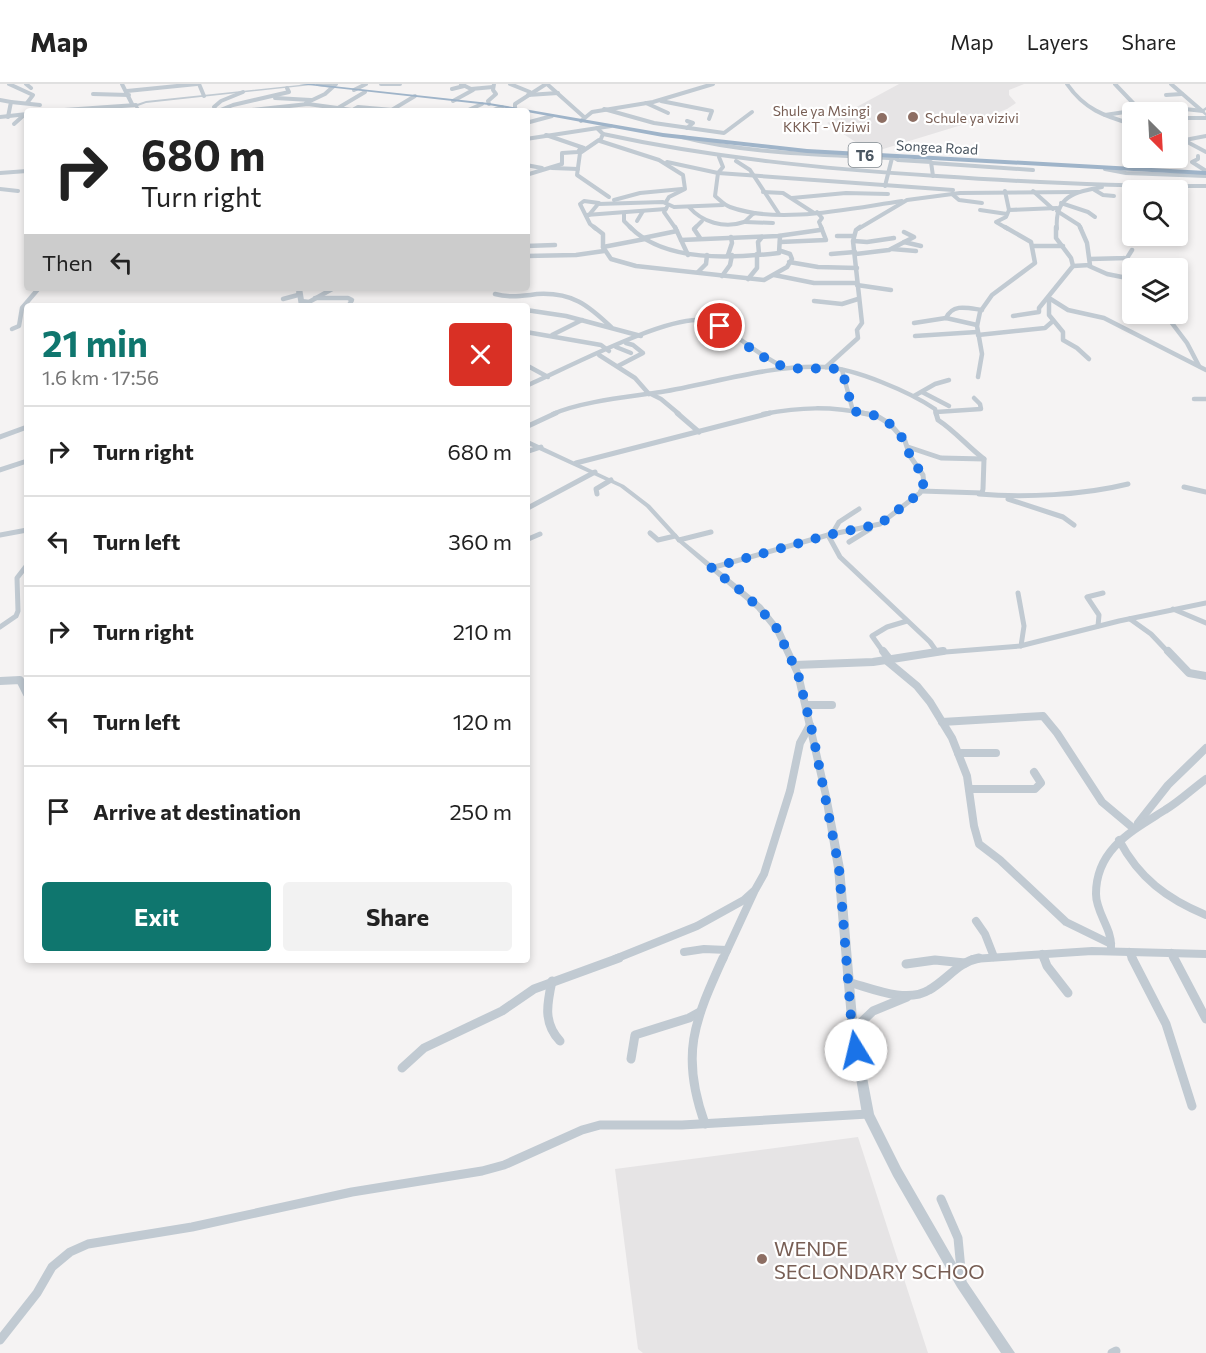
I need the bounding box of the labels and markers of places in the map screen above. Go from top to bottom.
place label: Shule ya Msingi KKKT - Viziwi [773,102,870,135]
place label: Schule ya vizivi [925,109,1019,126]
marker: Schule ya vizivi [906,110,920,124]
marker: Shule ya Msingi KKKT - Viziwi [875,111,889,125]
pin [694,300,745,351]
place label: WENDE SECLONDARY SCHOO [774,1236,985,1283]
marker: WENDE SECLONDARY SCHOO [755,1252,769,1266]

